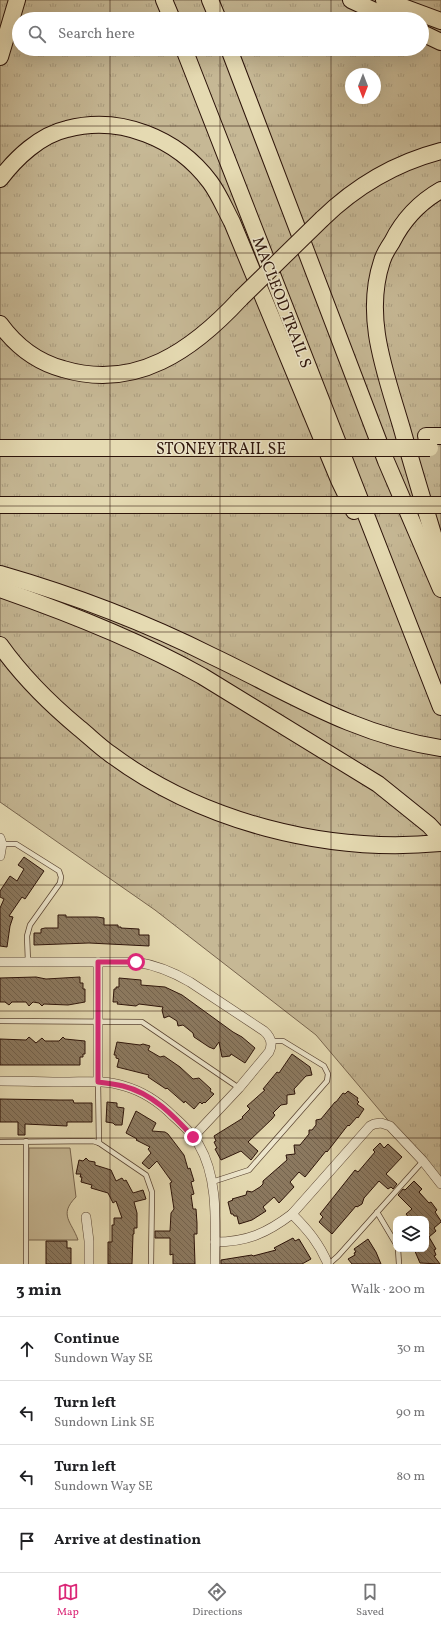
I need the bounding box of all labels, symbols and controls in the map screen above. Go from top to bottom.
search box [12,12,429,56]
icon: search [26,23,48,45]
text: Search here [58,24,135,45]
north arrow [345,68,381,104]
street label: MACLEOD TRAIL S [246,234,316,371]
street label: STONEY TRAIL SE [156,439,286,461]
route start [127,953,145,971]
route end [184,1128,202,1146]
map controls [393,1216,429,1252]
button: layers [393,1216,429,1252]
text: 3 min [16,1279,62,1302]
text: Walk · 200 m [351,1281,425,1299]
text: Continue [54,1329,119,1350]
icon: ahead [16,1338,38,1360]
text: 30 m [397,1340,425,1358]
text: Sundown Way SE [54,1350,153,1368]
text: Turn left [54,1393,116,1414]
icon: left [16,1402,38,1424]
text: 90 m [396,1404,425,1422]
text: Sundown Link SE [54,1414,154,1432]
text: Turn left [54,1457,116,1478]
icon: left [16,1466,38,1488]
text: 80 m [396,1468,425,1486]
text: Sundown Way SE [54,1478,153,1496]
icon: arrive [16,1530,38,1552]
text: Arrive at destination [54,1530,201,1551]
tab: Map [57,1581,79,1620]
tab: Directions [192,1581,243,1620]
tab: Saved [356,1581,384,1620]

